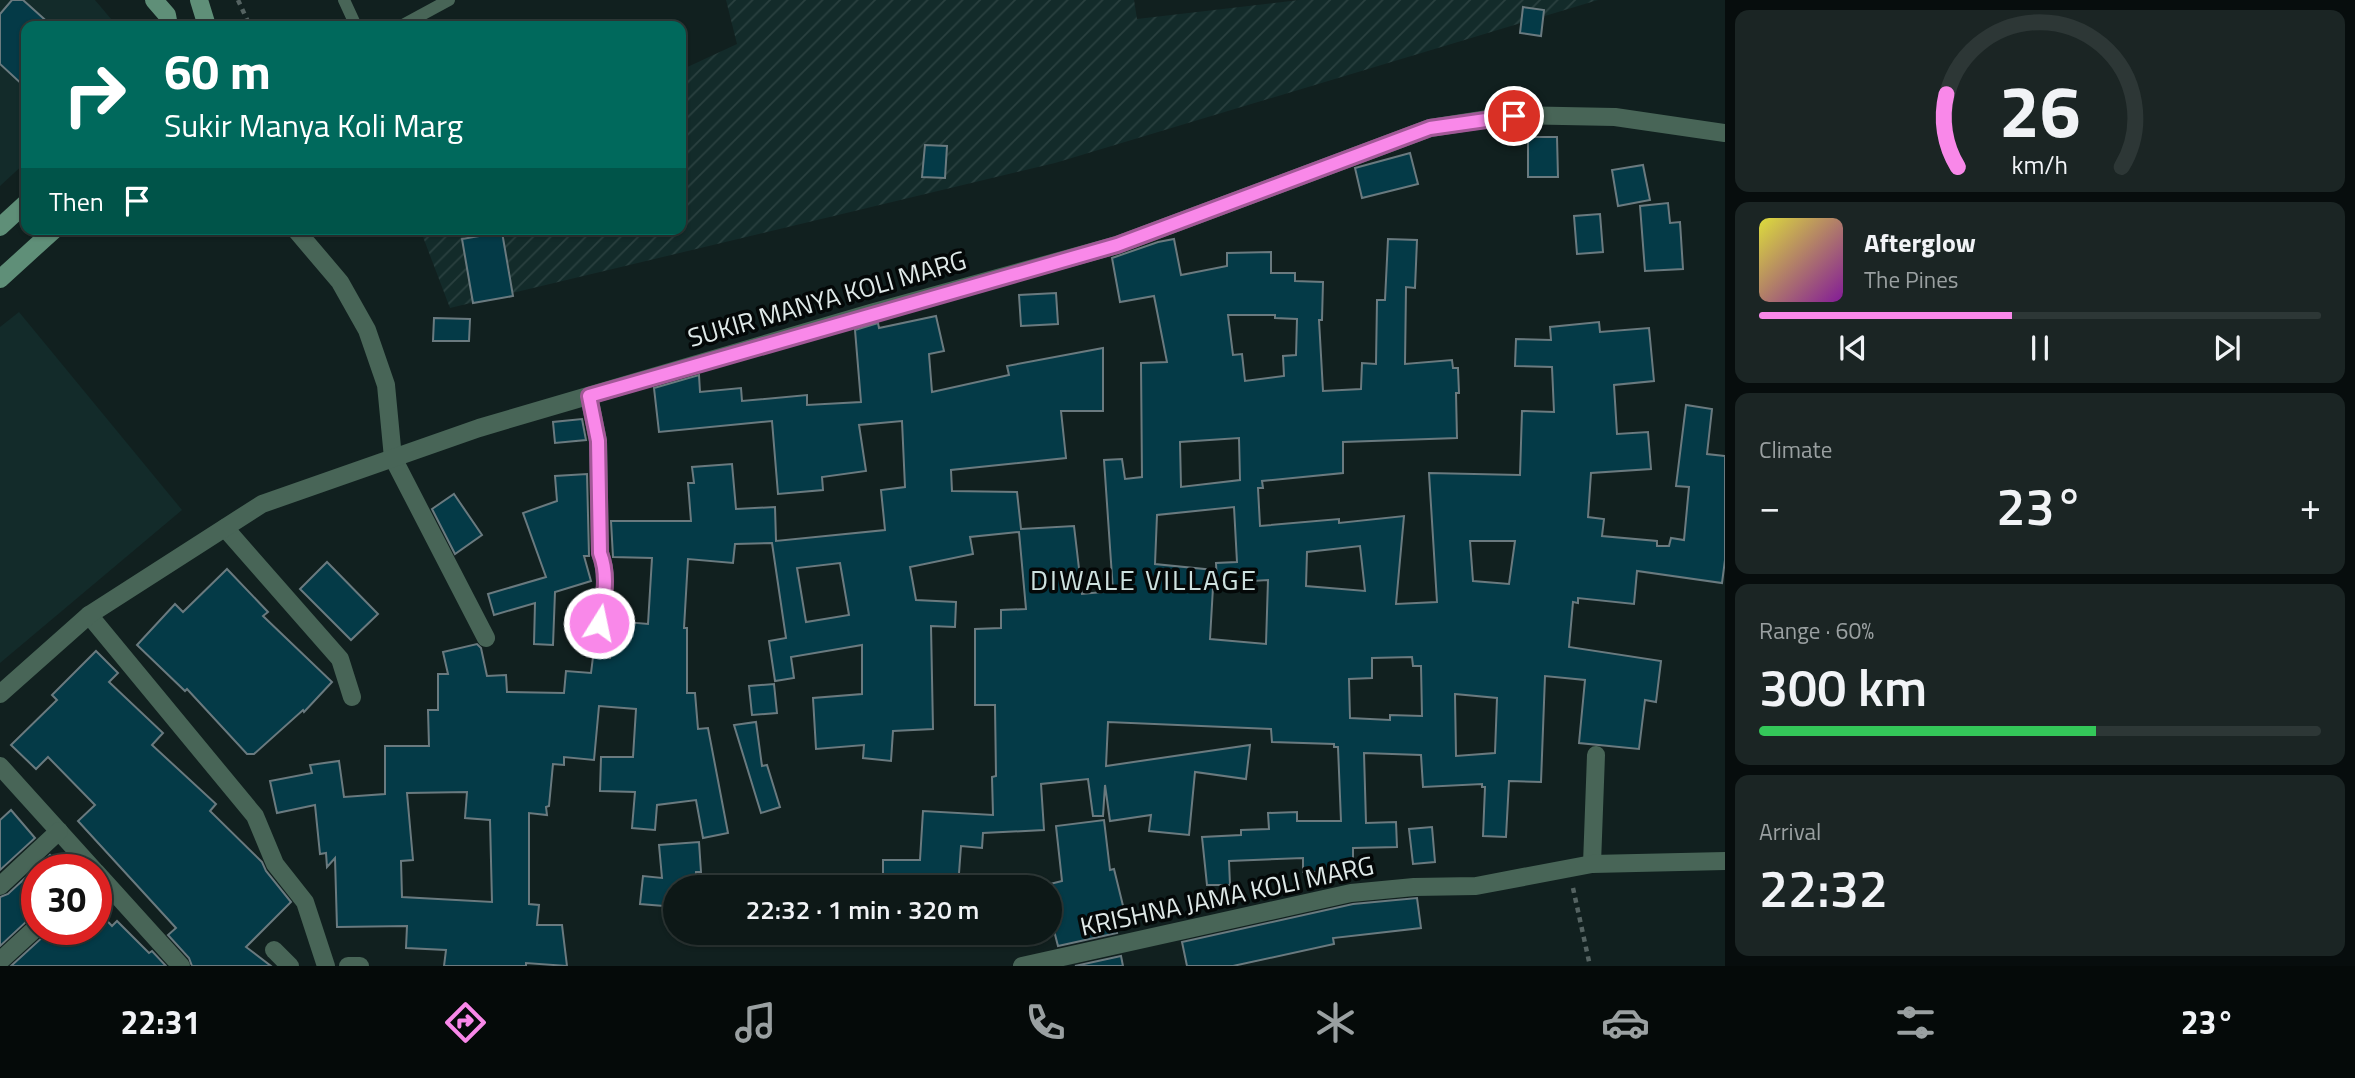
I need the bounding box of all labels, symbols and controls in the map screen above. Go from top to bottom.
text: 60 m [164,33,271,108]
icon: right [49,49,140,140]
text: 26 [1999,55,2081,165]
pin [1484,86,1544,146]
icon: arrive [1495,97,1533,135]
text: Sukir Manya Koli Marg [164,101,463,149]
text: km/h [2012,146,2068,184]
text: Then [49,182,104,221]
icon: arrive [118,182,156,220]
text: Afterglow [1864,223,1976,262]
street label: SUKIR MANYA KOLI MARG [683,240,971,357]
text: The Pines [1864,262,1958,297]
icon: previous [1834,329,1872,367]
icon: pause [2021,329,2059,367]
icon: next [2208,329,2246,367]
text: Climate [1759,432,1832,467]
text: 23° [1996,466,2084,545]
text: − [1759,477,1780,535]
text: + [2300,477,2321,535]
district label: DIWALE VILLAGE [1030,558,1258,601]
position arrow [562,586,636,660]
text: Range · 60% [1759,613,1874,648]
text: 300 km [1759,647,1927,726]
text: Arrival [1759,814,1821,849]
street label: KRISHNA JAMA KOLI MARG [1077,845,1377,946]
text: 22:32 [1759,848,1888,927]
speed limit sign: 30 [21,854,112,945]
text: 22:32 · 1 min · 320 m [746,890,979,929]
text: 22:31 [120,998,200,1046]
icon: directions [441,998,490,1047]
icon: music [731,998,780,1047]
icon: phone [1021,998,1070,1047]
icon: climate [1311,998,1360,1047]
icon: car [1601,998,1650,1047]
icon: filters [1891,998,1940,1047]
text: 23° [2181,998,2234,1046]

